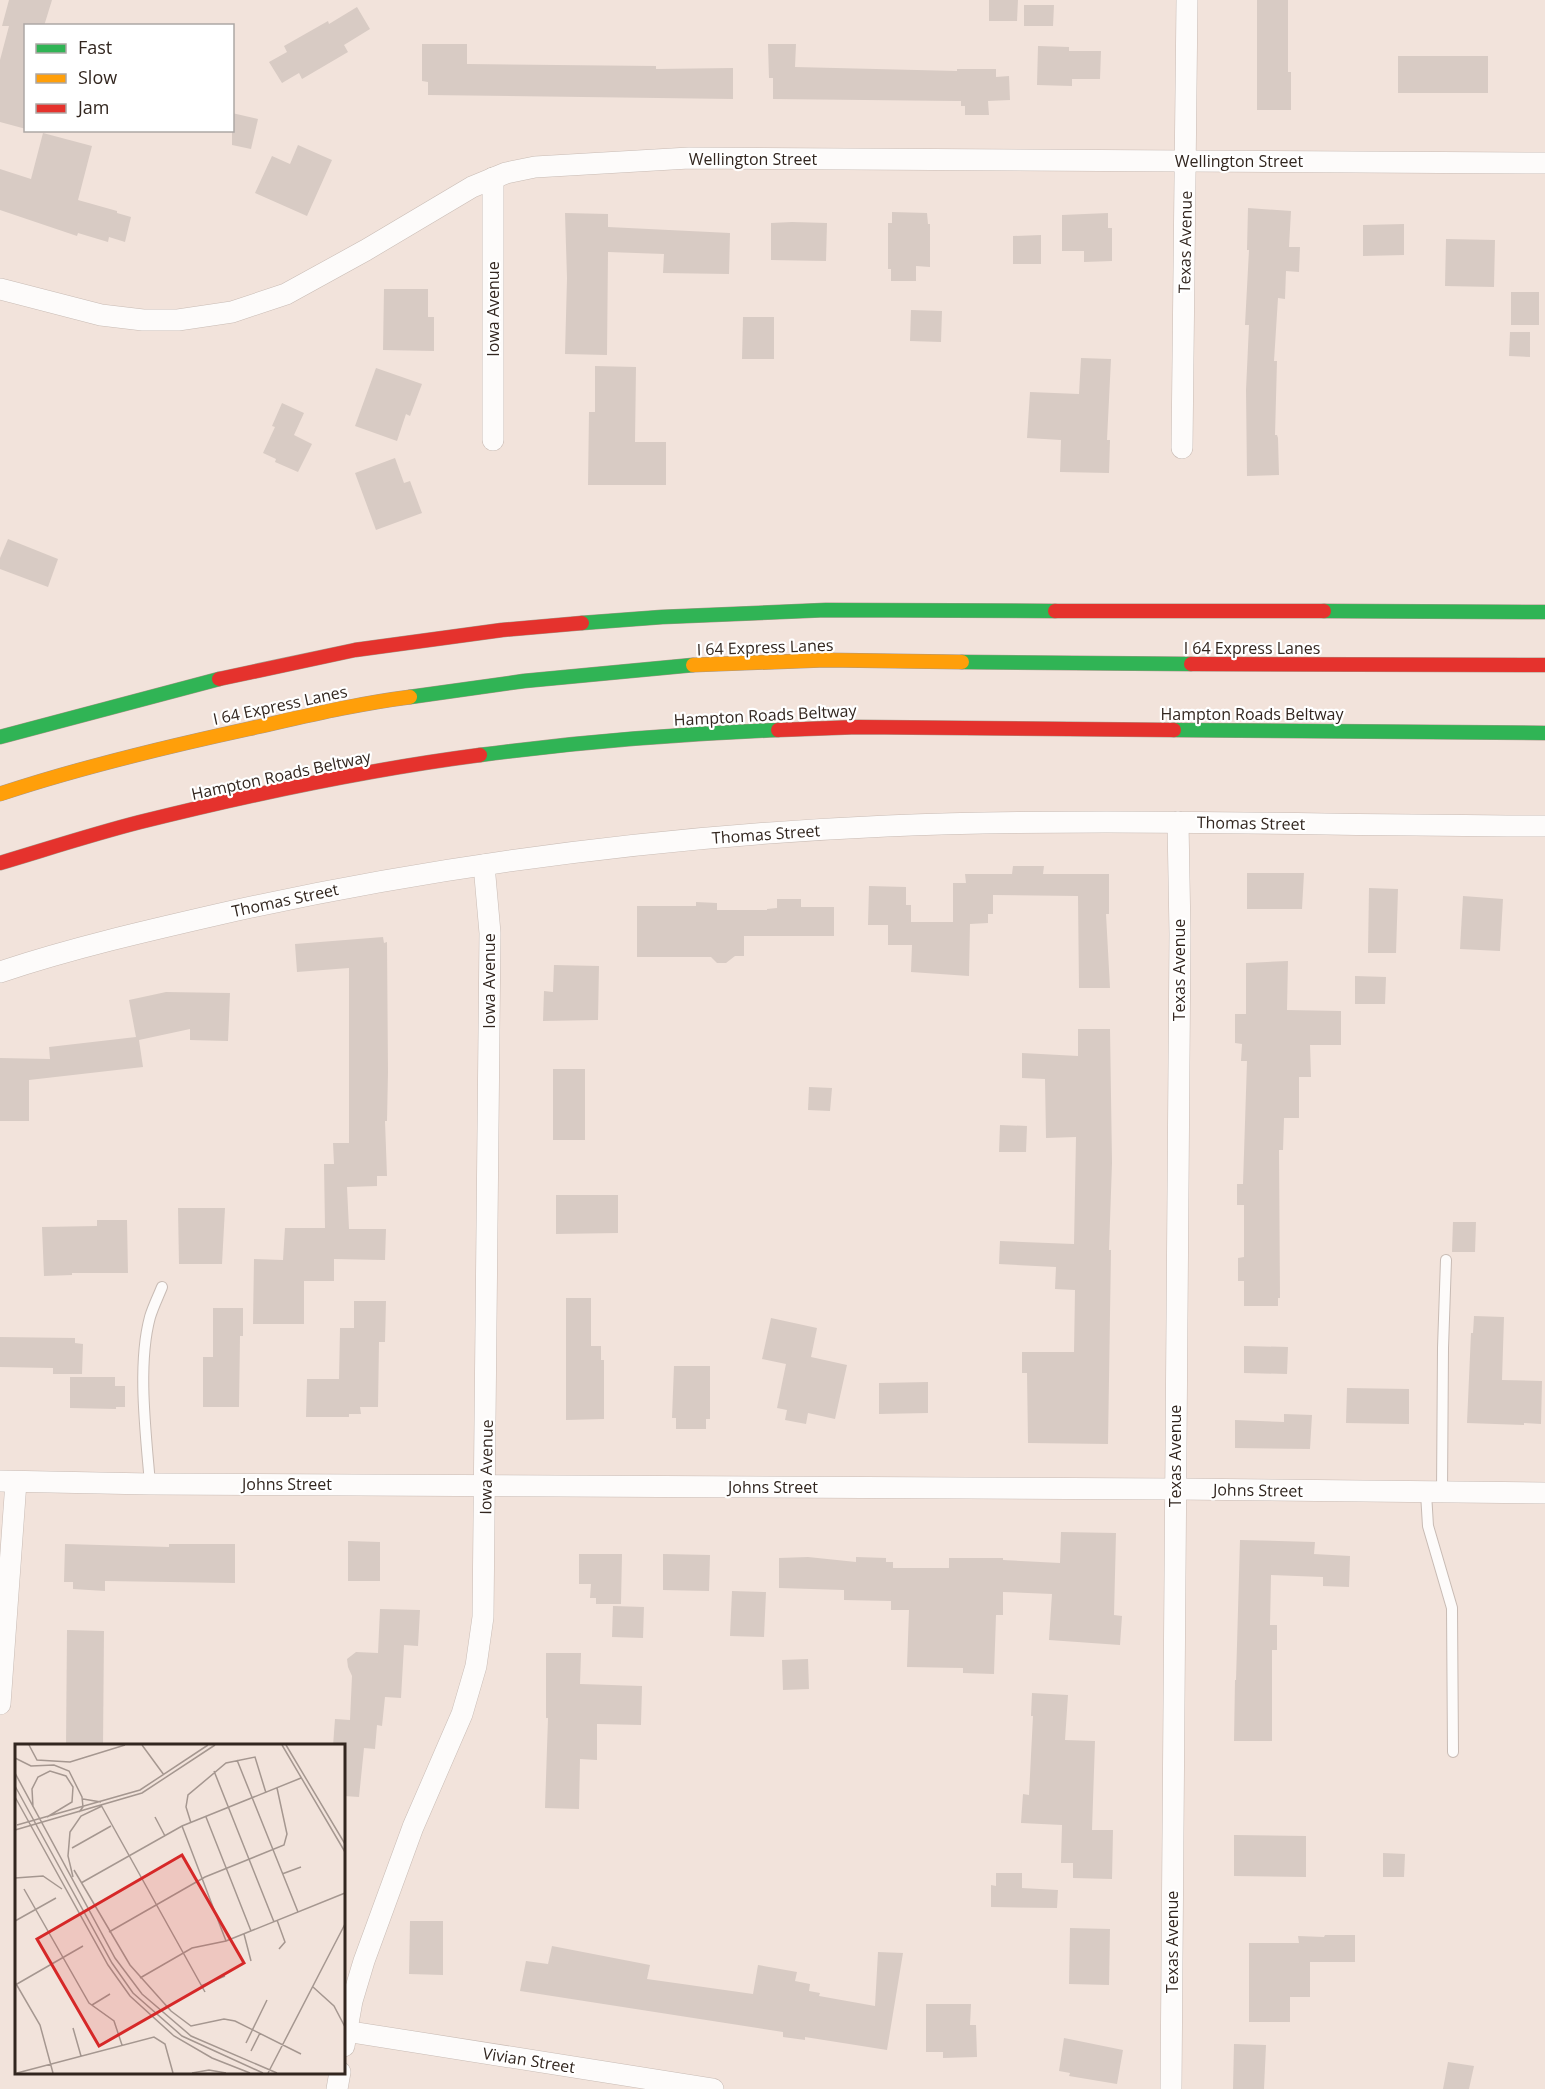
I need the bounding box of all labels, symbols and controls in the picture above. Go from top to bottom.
legend [24,24,234,132]
text: Fast [78,35,112,59]
text: Slow [78,65,117,89]
text: Jam [76,95,110,119]
street label: Wellington Street [689,148,817,170]
street label: Wellington Street [1175,150,1303,172]
street label: Texas Avenue [1173,191,1197,293]
street label: Iowa Avenue [482,261,504,357]
street label: I 64 Express Lanes [696,634,834,660]
street label: I 64 Express Lanes [1184,637,1320,659]
street label: I 64 Express Lanes [211,680,349,730]
street label: Hampton Roads Beltway [673,699,858,731]
street label: Hampton Roads Beltway [1161,703,1344,725]
street label: Hampton Roads Beltway [189,745,374,805]
street label: Thomas Street [1197,811,1306,835]
street label: Thomas Street [711,819,821,849]
street label: Thomas Street [230,878,341,922]
street label: Texas Avenue [1168,919,1190,1021]
street label: Iowa Avenue [478,933,500,1029]
street label: Texas Avenue [1164,1405,1186,1507]
street label: Iowa Avenue [474,1419,498,1515]
street label: Johns Street [240,1473,332,1495]
street label: Johns Street [726,1476,818,1498]
street label: Johns Street [1211,1478,1303,1502]
inset map [15,1744,345,2074]
street label: Texas Avenue [1161,1891,1183,1993]
street label: Vivian Street [481,2042,577,2078]

